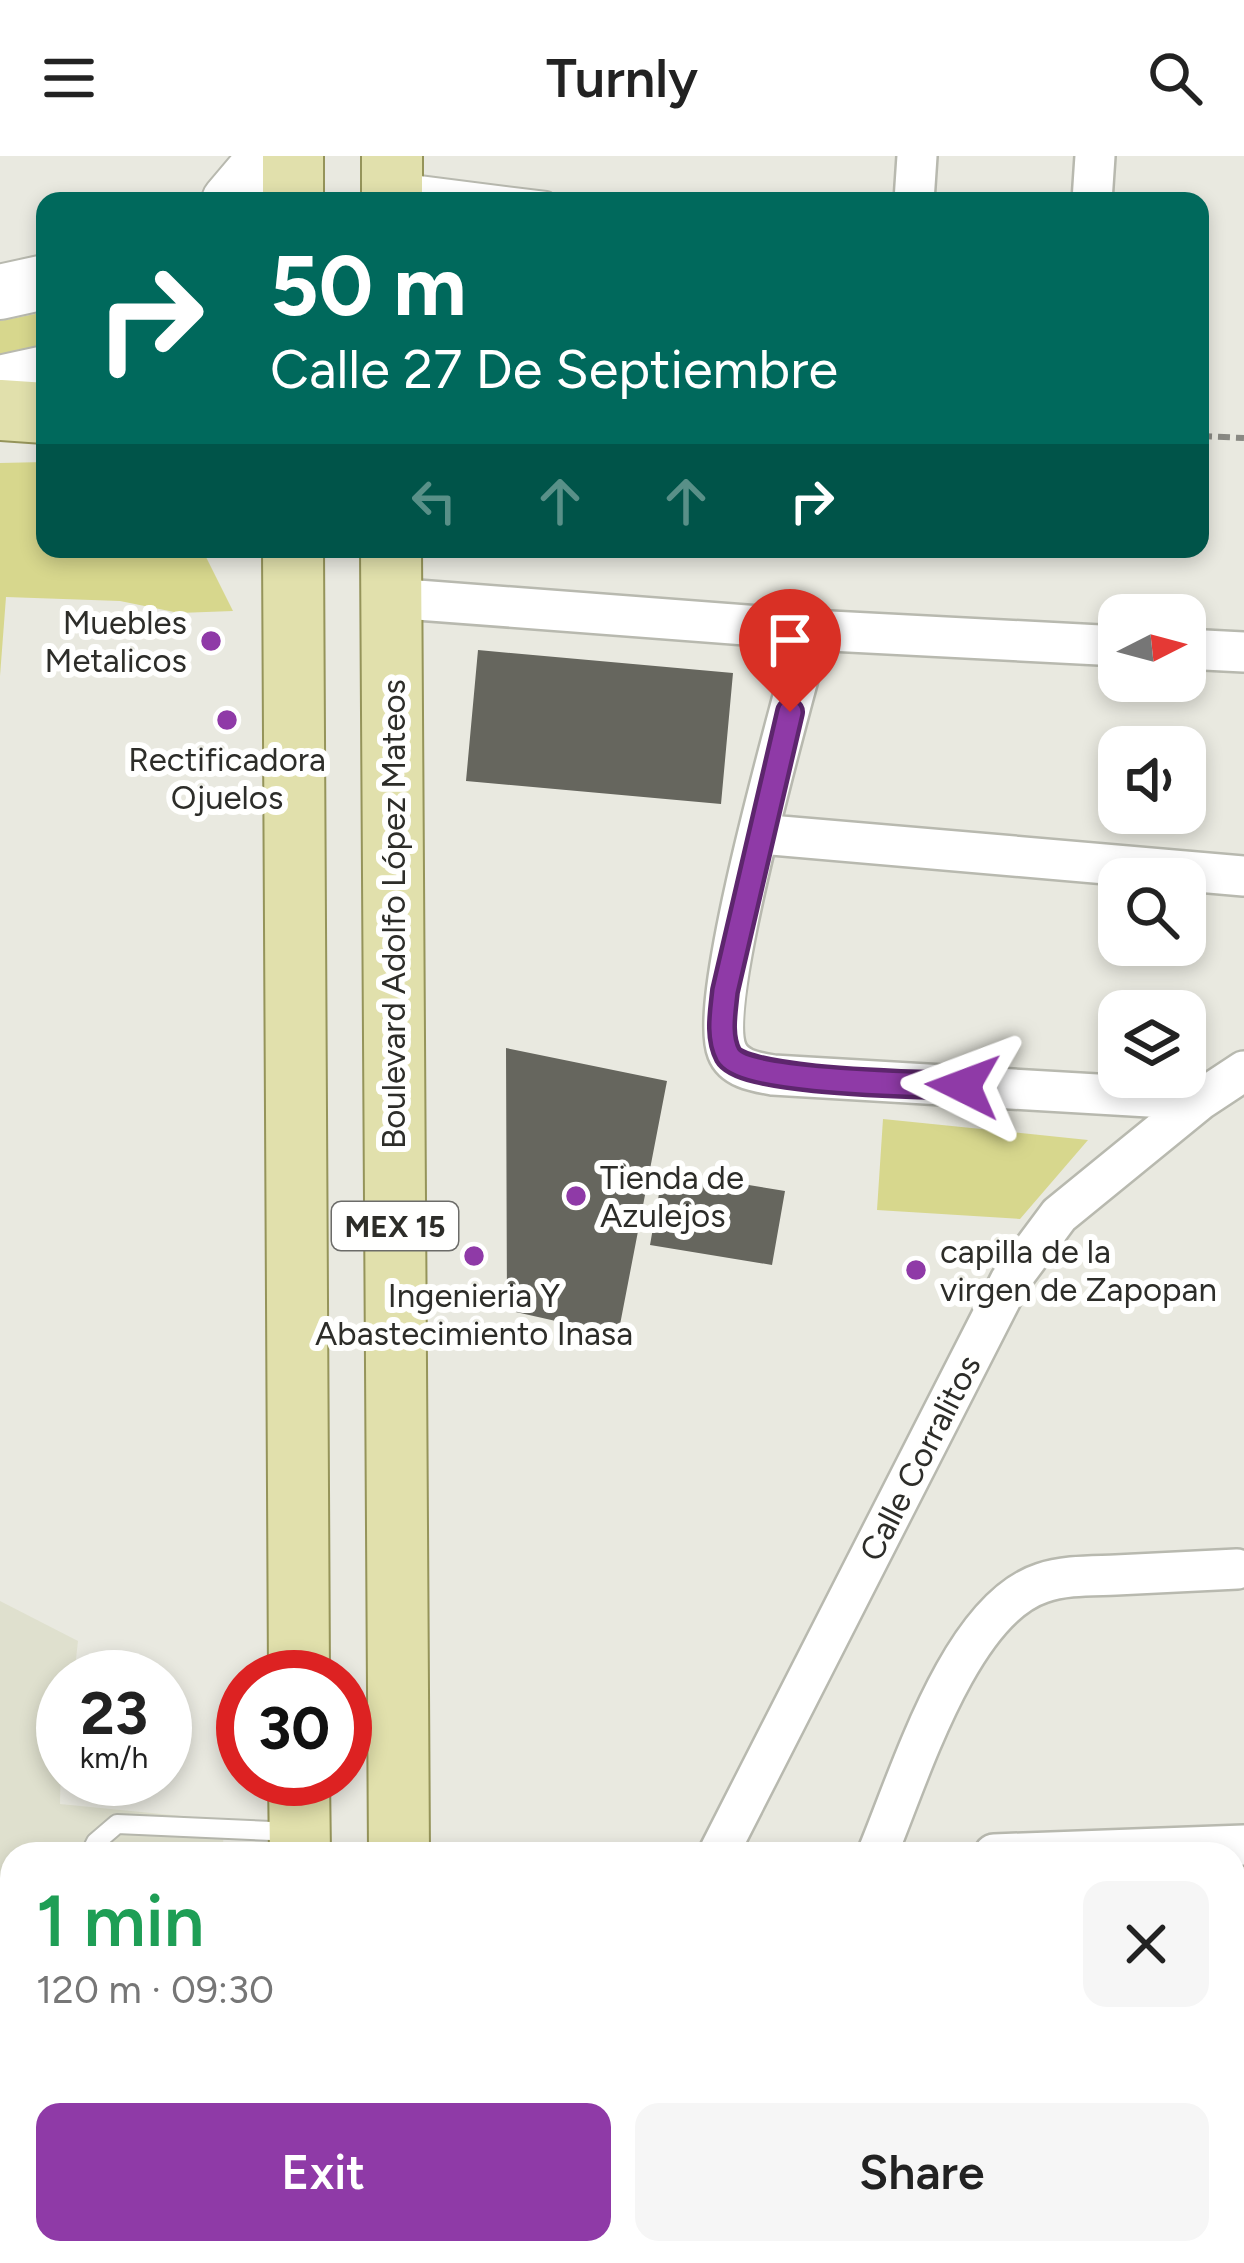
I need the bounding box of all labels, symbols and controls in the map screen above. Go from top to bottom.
icon: menu [36,45,102,111]
icon: search [1142,45,1208,111]
text: Turnly [546,46,698,111]
text: 50 m [270,235,466,336]
icon: right [72,240,228,396]
text: Calle 27 De Septiembre [270,337,838,402]
icon: left [401,468,467,534]
icon: ahead [527,468,593,534]
icon: ahead [653,468,719,534]
icon: right [779,468,845,534]
pin [739,589,841,712]
north arrow [1098,594,1206,702]
map controls [1098,594,1206,1098]
place label: Muebles Metalicos [45,603,187,680]
icon: arrive [757,607,823,673]
marker: Muebles Metalicos [198,628,224,654]
street label: Boulevard Adolfo López Mateos [374,679,413,1149]
marker: Rectificadora Ojuelos [214,707,240,733]
button: sound [1098,726,1206,834]
place label: Rectificadora Ojuelos [128,740,326,817]
button: search [1098,858,1206,966]
button: layers [1098,990,1206,1098]
position arrow [900,1023,1026,1149]
place label: Tienda de Azulejos [600,1158,744,1235]
marker: Tienda de Azulejos [563,1183,589,1209]
road number: MEX 15 [332,1202,458,1250]
place label: capilla de la virgen de Zapopan [940,1232,1217,1309]
marker: Ingenieria Y Abastecimiento Inasa [461,1243,487,1269]
marker: capilla de la virgen de Zapopan [903,1257,929,1283]
place label: Ingenieria Y Abastecimiento Inasa [315,1276,633,1353]
street label: Calle Corralitos [852,1349,988,1567]
speed limit sign: 30 [216,1650,372,1806]
text: 23 [80,1677,148,1749]
text: km/h [80,1739,148,1776]
text: 1 min [36,1878,204,1964]
button: close [1083,1881,1209,2007]
text: 120 m · 09:30 [36,1966,274,2013]
button: Exit [36,2103,611,2241]
button: Share [635,2103,1209,2241]

